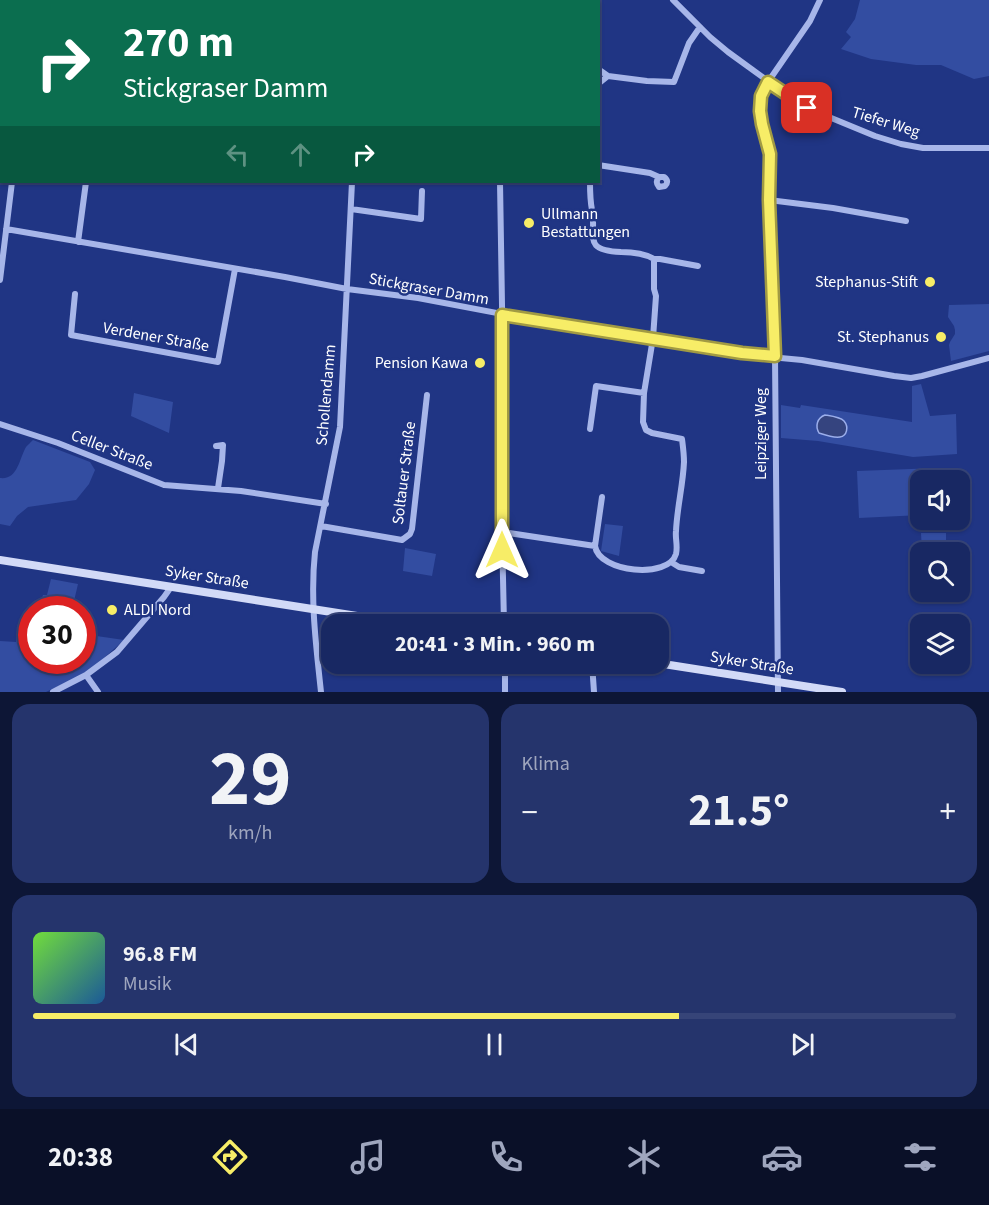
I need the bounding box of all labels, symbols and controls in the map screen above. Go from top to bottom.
text: 270 m [123,13,234,73]
icon: right [24,24,102,102]
text: Stickgraser Damm [123,69,328,108]
pin [781,82,832,133]
icon: arrive [790,91,823,124]
street label: Tiefer Weg [849,101,923,143]
icon: left [221,138,254,171]
icon: ahead [284,138,317,171]
icon: right [347,138,380,171]
place label: Ullmann Bestattungen [541,203,630,243]
marker: Ullmann Bestattungen [522,216,536,230]
street label: Stickgraser Damm [367,268,491,310]
place label: Stephanus-Stift [815,271,918,293]
marker: Stephanus-Stift [923,275,937,289]
street label: Verdener Straße [101,317,211,357]
place label: St. Stephanus [837,326,929,348]
marker: St. Stephanus [934,330,948,344]
street label: Schollendamm [311,343,341,447]
place label: Pension Kawa [375,352,468,374]
marker: Pension Kawa [473,356,487,370]
street label: Leipziger Weg [750,388,772,480]
street label: Soltauer Straße [387,420,421,526]
street label: Celler Straße [68,424,156,476]
map controls [910,470,970,674]
button: sound [910,470,970,530]
position arrow [470,518,534,582]
button: search [910,542,970,602]
street label: Syker Straße [164,560,250,594]
speed limit sign: 30 [18,596,96,674]
place label: ALDI Nord [124,599,191,621]
marker: ALDI Nord [105,603,119,617]
button: layers [910,614,970,674]
text: 20:41 · 3 Min. · 960 m [395,628,595,660]
street label: Syker Straße [709,646,795,680]
text: 29 [209,724,291,835]
text: Klima [522,750,570,778]
text: 21.5° [688,779,789,843]
text: − [522,789,538,836]
text: + [940,789,956,836]
text: km/h [228,819,272,847]
text: 96.8 FM [123,938,197,970]
text: Musik [123,970,172,998]
icon: previous [170,1028,203,1061]
icon: pause [478,1028,511,1061]
icon: next [786,1028,819,1061]
icon: directions [209,1136,251,1178]
icon: music [347,1136,389,1178]
icon: phone [485,1136,527,1178]
icon: climate [623,1136,665,1178]
icon: car [761,1136,803,1178]
icon: filters [899,1136,941,1178]
text: 20:38 [48,1138,113,1177]

